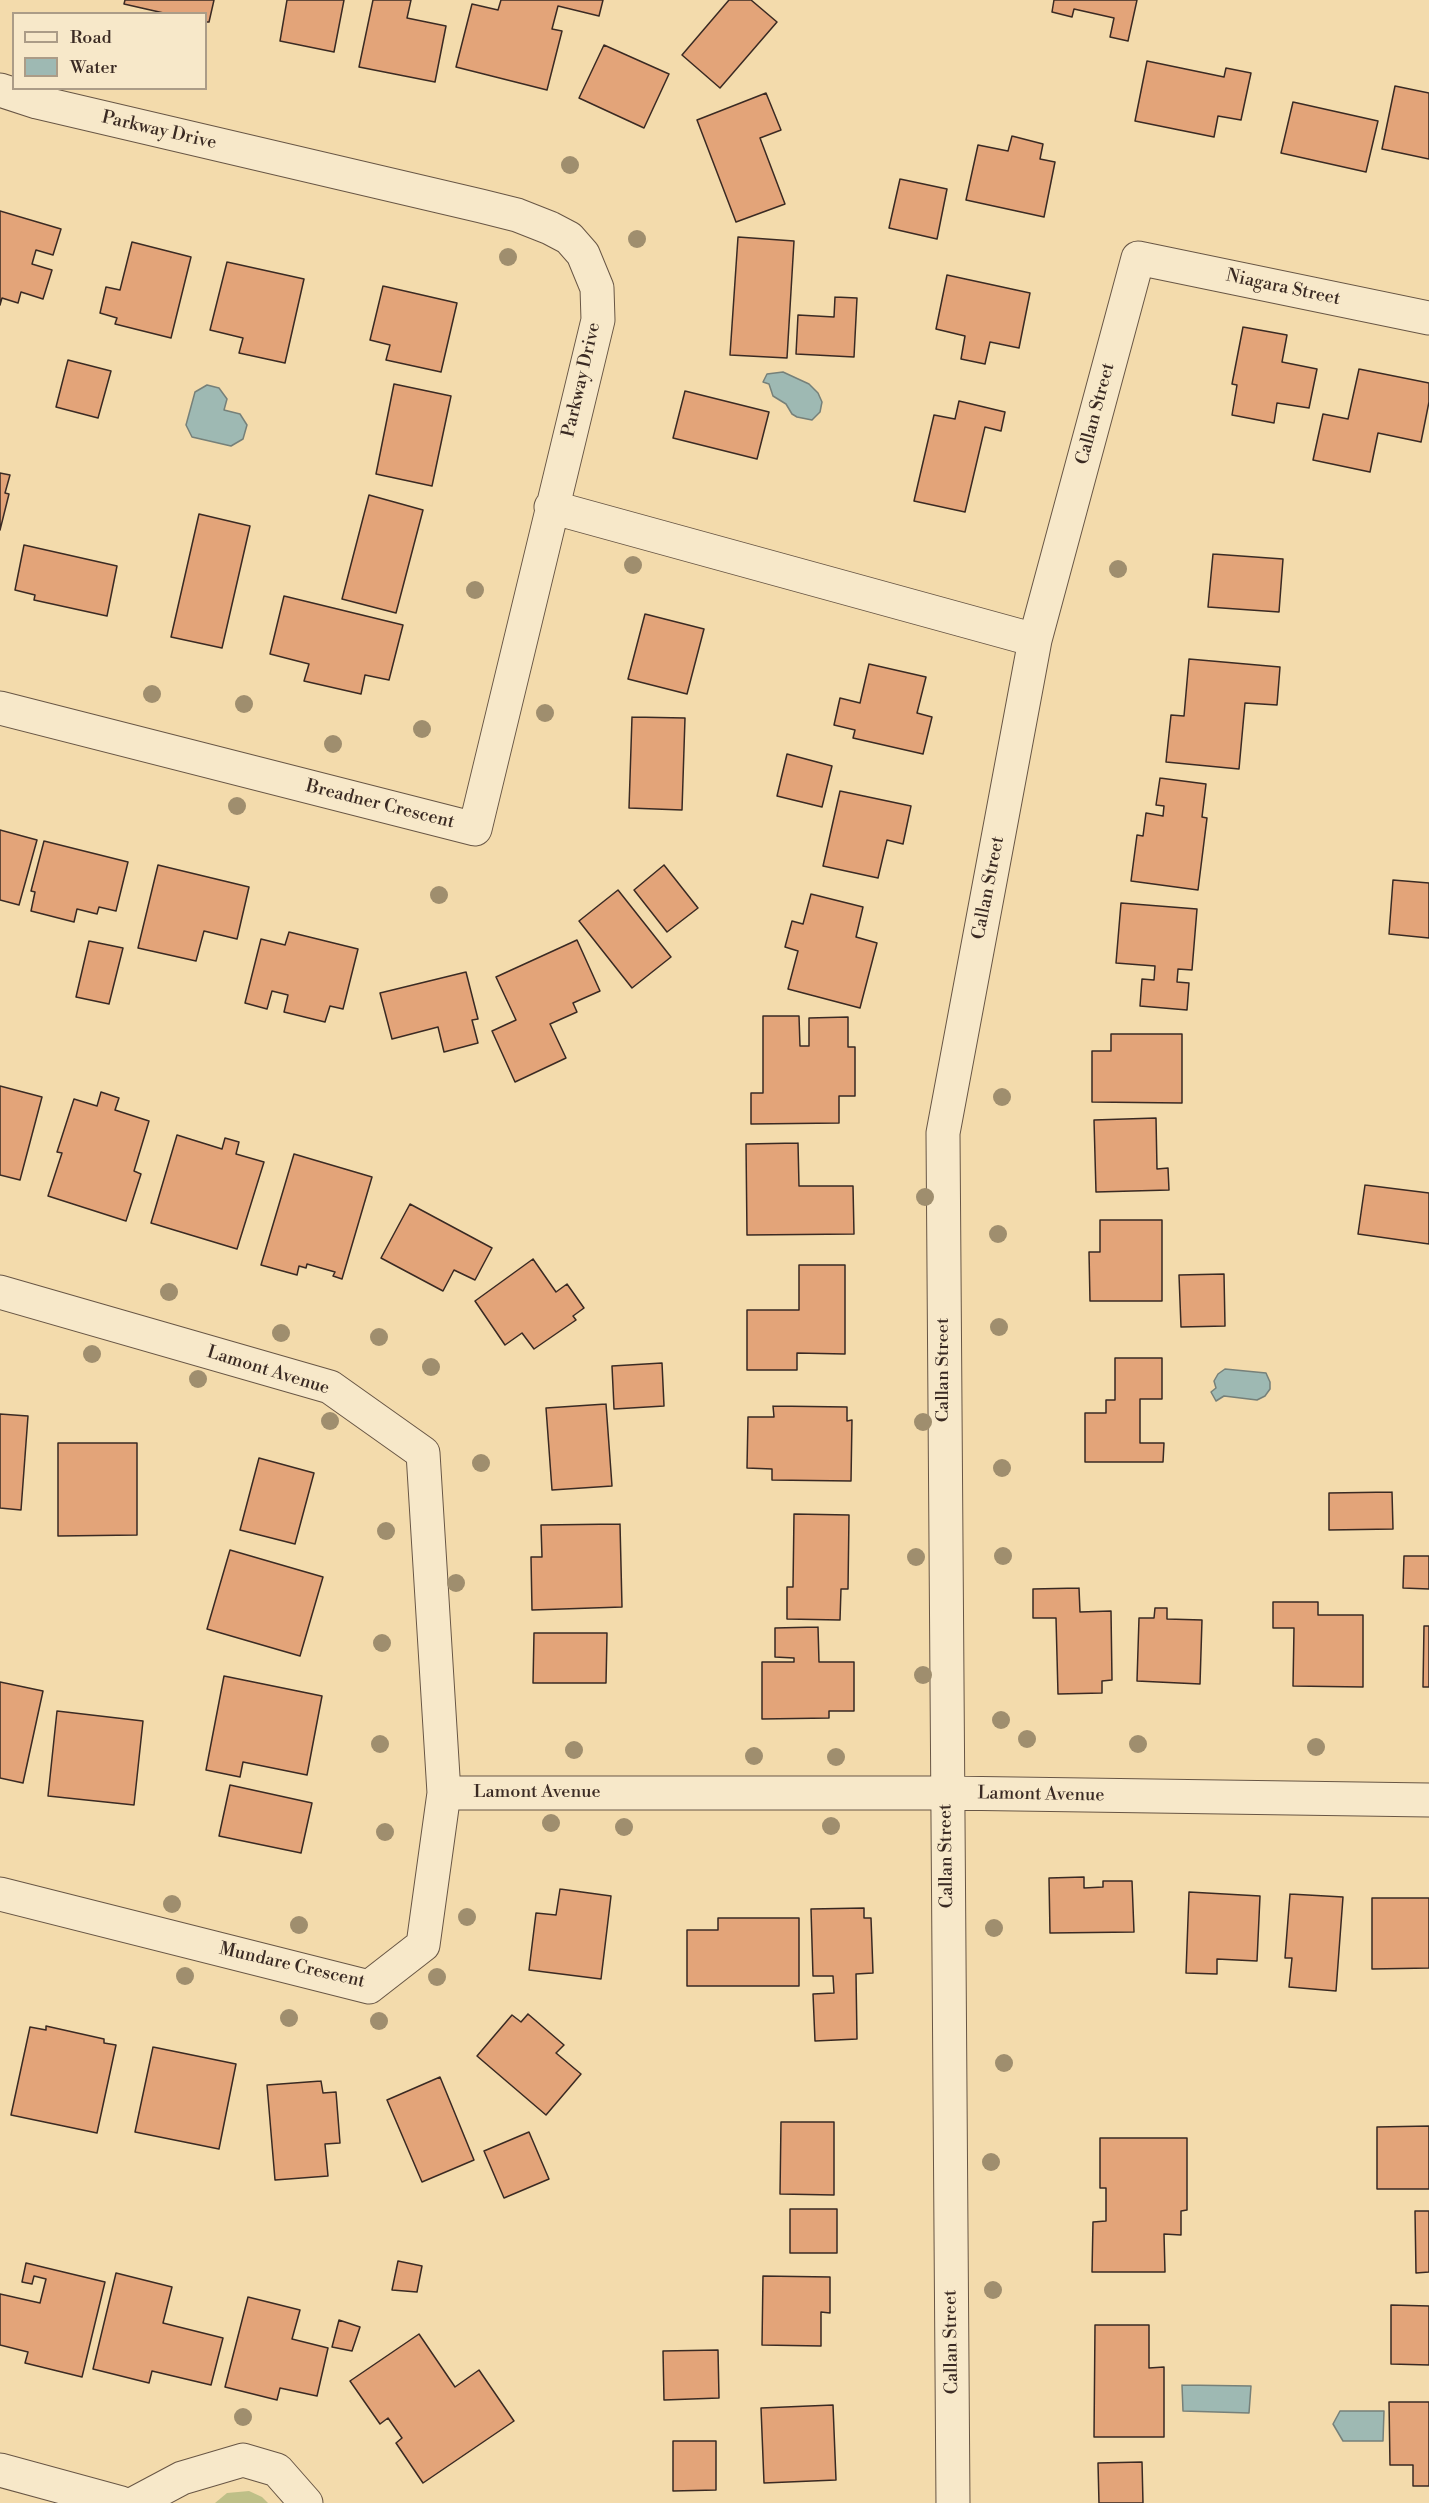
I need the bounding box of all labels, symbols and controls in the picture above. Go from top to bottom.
legend [12,12,207,90]
text: Road [70,26,112,49]
text: Water [70,56,117,79]
street label: Parkway Drive [99,107,219,155]
street label: Niagara Street [1224,265,1342,311]
street label: Parkway Drive [558,320,606,440]
street label: Callan Street [1072,361,1120,467]
street label: Breadner Crescent [304,776,456,834]
street label: Callan Street [968,835,1010,941]
street label: Callan Street [933,1318,955,1422]
street label: Lamont Avenue [204,1342,332,1400]
street label: Lamont Avenue [473,1782,601,1804]
street label: Lamont Avenue [977,1783,1105,1807]
street label: Callan Street [935,1804,959,1908]
street label: Mundare Crescent [217,1939,367,1993]
street label: Callan Street [940,2290,964,2394]

